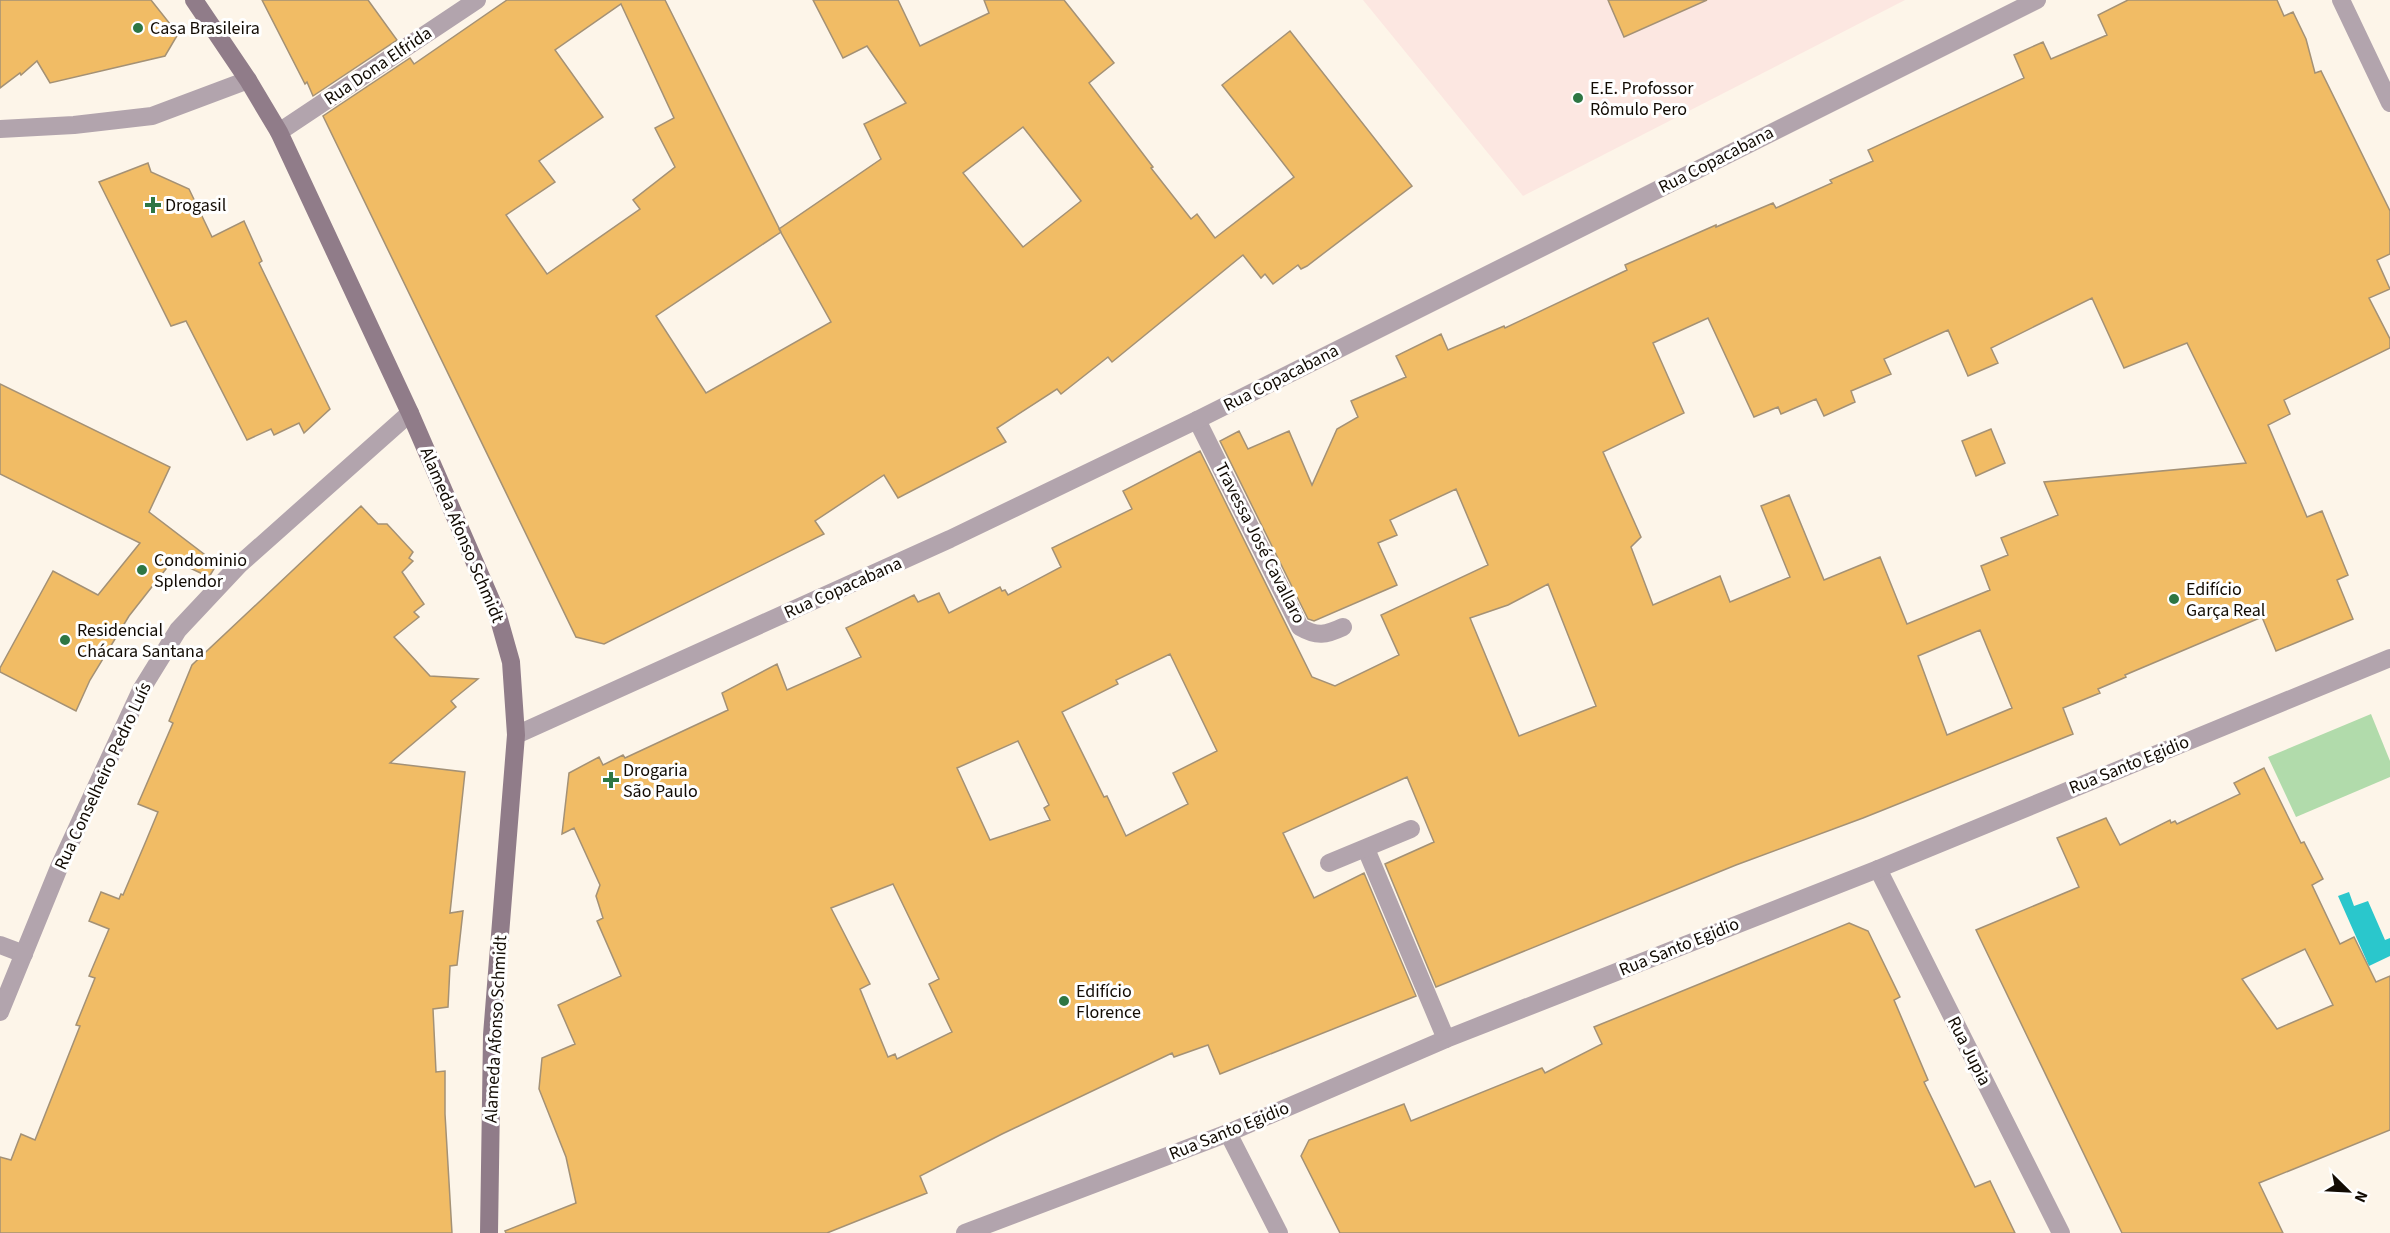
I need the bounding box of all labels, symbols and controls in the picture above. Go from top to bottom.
place label: Casa Brasileira [150,16,260,41]
marker: Casa Brasileira [131,21,145,35]
street label: Rua Dona Elfrida [319,21,437,111]
place label: E.E. Profossor Rômulo Pero [1590,76,1694,122]
marker: E.E. Profossor Rômulo Pero [1571,91,1585,105]
street label: Rua Copacabana [1654,120,1778,200]
place label: Drogasil [165,193,226,218]
marker: Drogasil [146,198,160,212]
street label: Rua Copacabana [1219,338,1343,418]
street label: Alameda Afonso Schmidt [414,444,510,626]
street label: Travessa José Cavallaro [1209,458,1311,628]
place label: Condominio Splendor [154,548,247,594]
street label: Rua Copacabana [780,551,906,625]
marker: Condominio Splendor [135,563,149,577]
place label: Edifício Garça Real [2186,577,2265,623]
marker: Edifício Garça Real [2167,592,2181,606]
place label: Residencial Chácara Santana [77,618,204,664]
marker: Residencial Chácara Santana [58,633,72,647]
street label: Rua Conselheiro Pedro Luís [48,678,158,874]
street label: Rua Santo Egidio [2065,730,2193,800]
place label: Drogaria São Paulo [623,758,698,804]
marker: Drogaria São Paulo [604,773,618,787]
street label: Rua Santo Egidio [1615,912,1743,982]
street label: Alameda Afonso Schmidt [479,934,513,1124]
place label: Edifício Florence [1076,979,1141,1025]
marker: Edifício Florence [1057,994,1071,1008]
street label: Rua Jupia [1941,1012,1997,1090]
street label: Rua Santo Egidio [1165,1096,1293,1166]
north arrow [2318,1161,2378,1221]
text: N [2349,1187,2373,1206]

